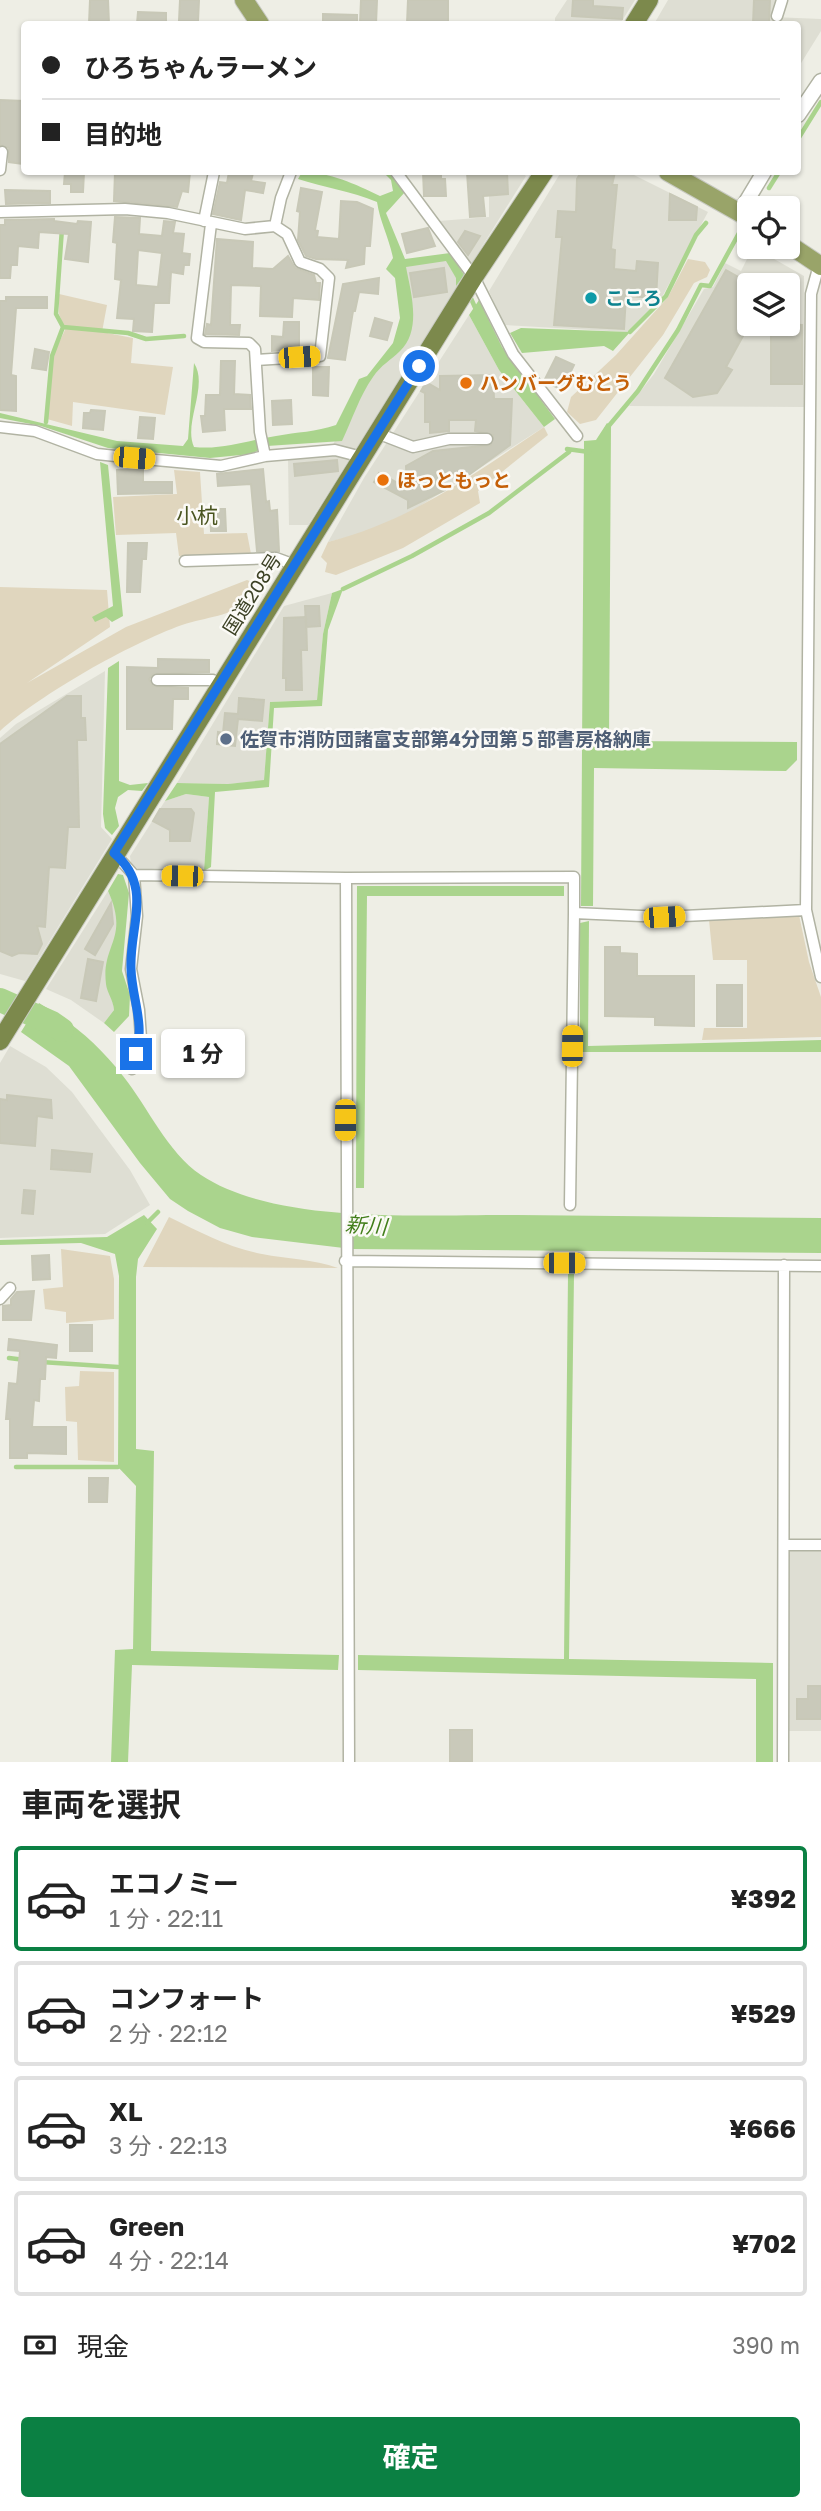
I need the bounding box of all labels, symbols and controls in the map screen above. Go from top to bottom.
text: ひろちゃんラーメン [84,52,317,83]
text: 目的地 [84,119,162,150]
map controls [737,196,800,336]
button: locate [737,196,800,259]
button: layers [737,273,800,336]
place label: こころ [605,286,662,309]
marker: こころ [583,290,599,306]
car [278,345,321,369]
route start [403,350,435,382]
place label: ハンバーグむとう [480,371,632,394]
marker: ハンバーグむとう [458,375,474,391]
car [113,446,156,470]
place label: ほっともっと [397,468,511,491]
marker: ほっともっと [375,472,391,488]
district label: 小杭 [176,502,218,528]
street label: 国道208号 [218,549,286,639]
place label: 佐賀市消防団諸富支部第4分団第５部書房格納庫 [240,727,651,750]
marker: 佐賀市消防団諸富支部第4分団第５部書房格納庫 [218,731,234,747]
car [161,865,204,887]
car [643,905,686,929]
car [562,1025,583,1067]
callout: 1 分 [160,1030,244,1078]
route end [120,1038,152,1070]
text: 1 分 [183,1039,223,1067]
car [335,1099,356,1141]
water label: 新川 [344,1211,390,1240]
car [544,1253,586,1274]
text: 車両を選択 [21,1785,181,1823]
icon: car [25,1867,88,1930]
text: エコノミー [109,1868,239,1899]
text: ¥392 [731,1883,796,1914]
text: 1 分 · 22:11 [109,1904,223,1932]
icon: car [25,1982,88,2045]
text: コンフォート [109,1983,264,2014]
text: ¥529 [731,1998,796,2029]
text: 2 分 · 22:12 [109,2019,228,2047]
text: XL [109,2096,143,2127]
icon: car [25,2097,88,2160]
text: ¥666 [729,2113,796,2144]
text: 3 分 · 22:13 [109,2131,228,2159]
text: Green [109,2211,184,2242]
icon: car [25,2212,88,2275]
text: ¥702 [732,2228,796,2259]
text: 4 分 · 22:14 [109,2246,229,2274]
icon: cash [21,2326,59,2364]
text: 現金 [77,2331,129,2362]
text: 390 m [732,2331,800,2359]
button: 確定 [21,2417,800,2497]

